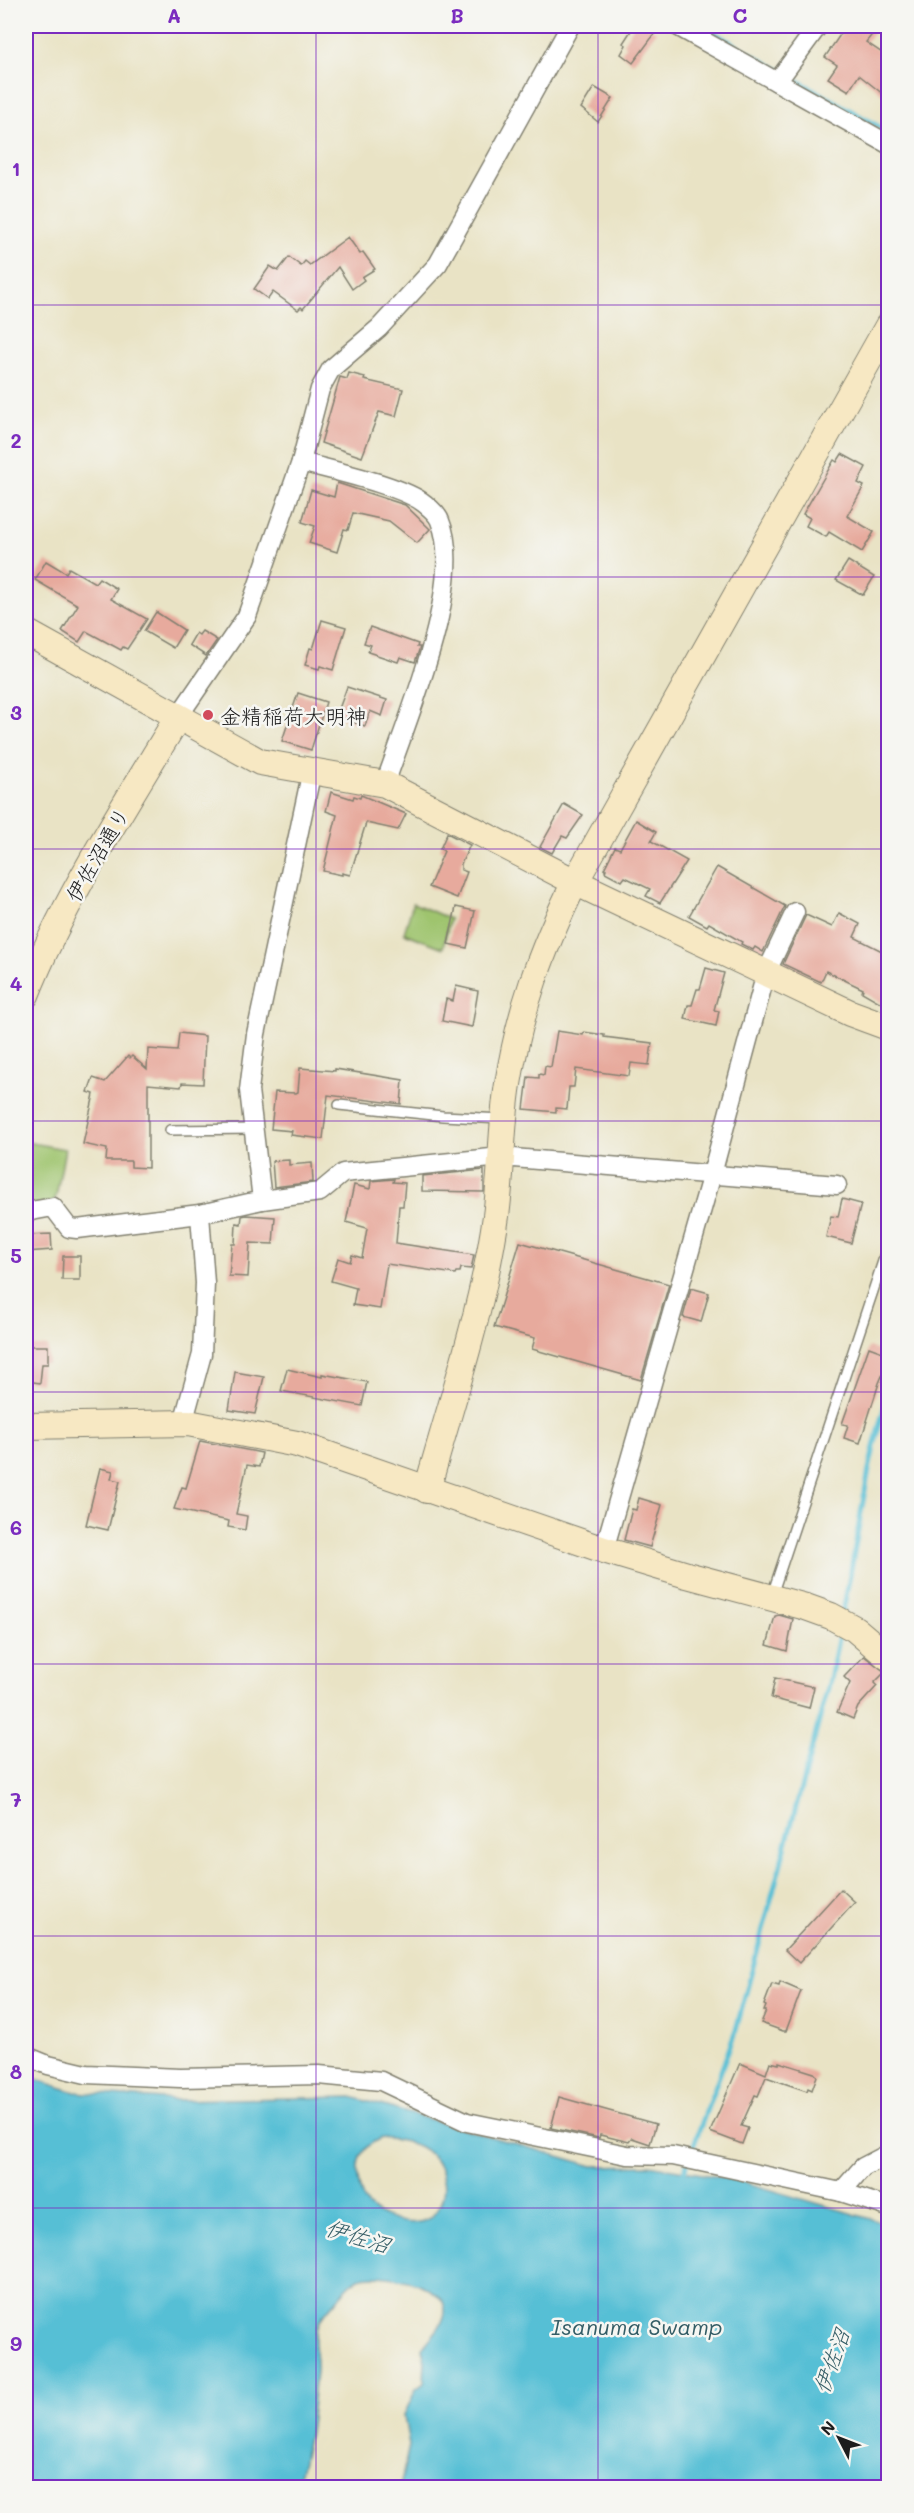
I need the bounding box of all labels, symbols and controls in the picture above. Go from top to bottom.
text: A [167,2,181,28]
text: B [450,2,464,28]
text: C [733,2,748,28]
text: 1 [12,155,20,181]
text: 2 [10,427,22,453]
text: 3 [10,699,22,725]
place label: 金精稲荷大明神 [220,702,367,729]
marker: 金精稲荷大明神 [201,708,215,722]
street label: 伊佐沼通り [59,802,135,906]
text: 4 [10,970,23,996]
text: 5 [10,1242,22,1268]
text: 6 [10,1514,22,1540]
text: 7 [10,1786,22,1812]
text: 8 [10,2058,22,2084]
water label: 伊佐沼 [322,2212,396,2260]
water label: Isanuma Swamp [552,2312,722,2341]
water label: 伊佐沼 [806,2323,857,2397]
text: 9 [10,2330,22,2356]
north arrow [809,2408,869,2468]
text: N [816,2416,839,2439]

